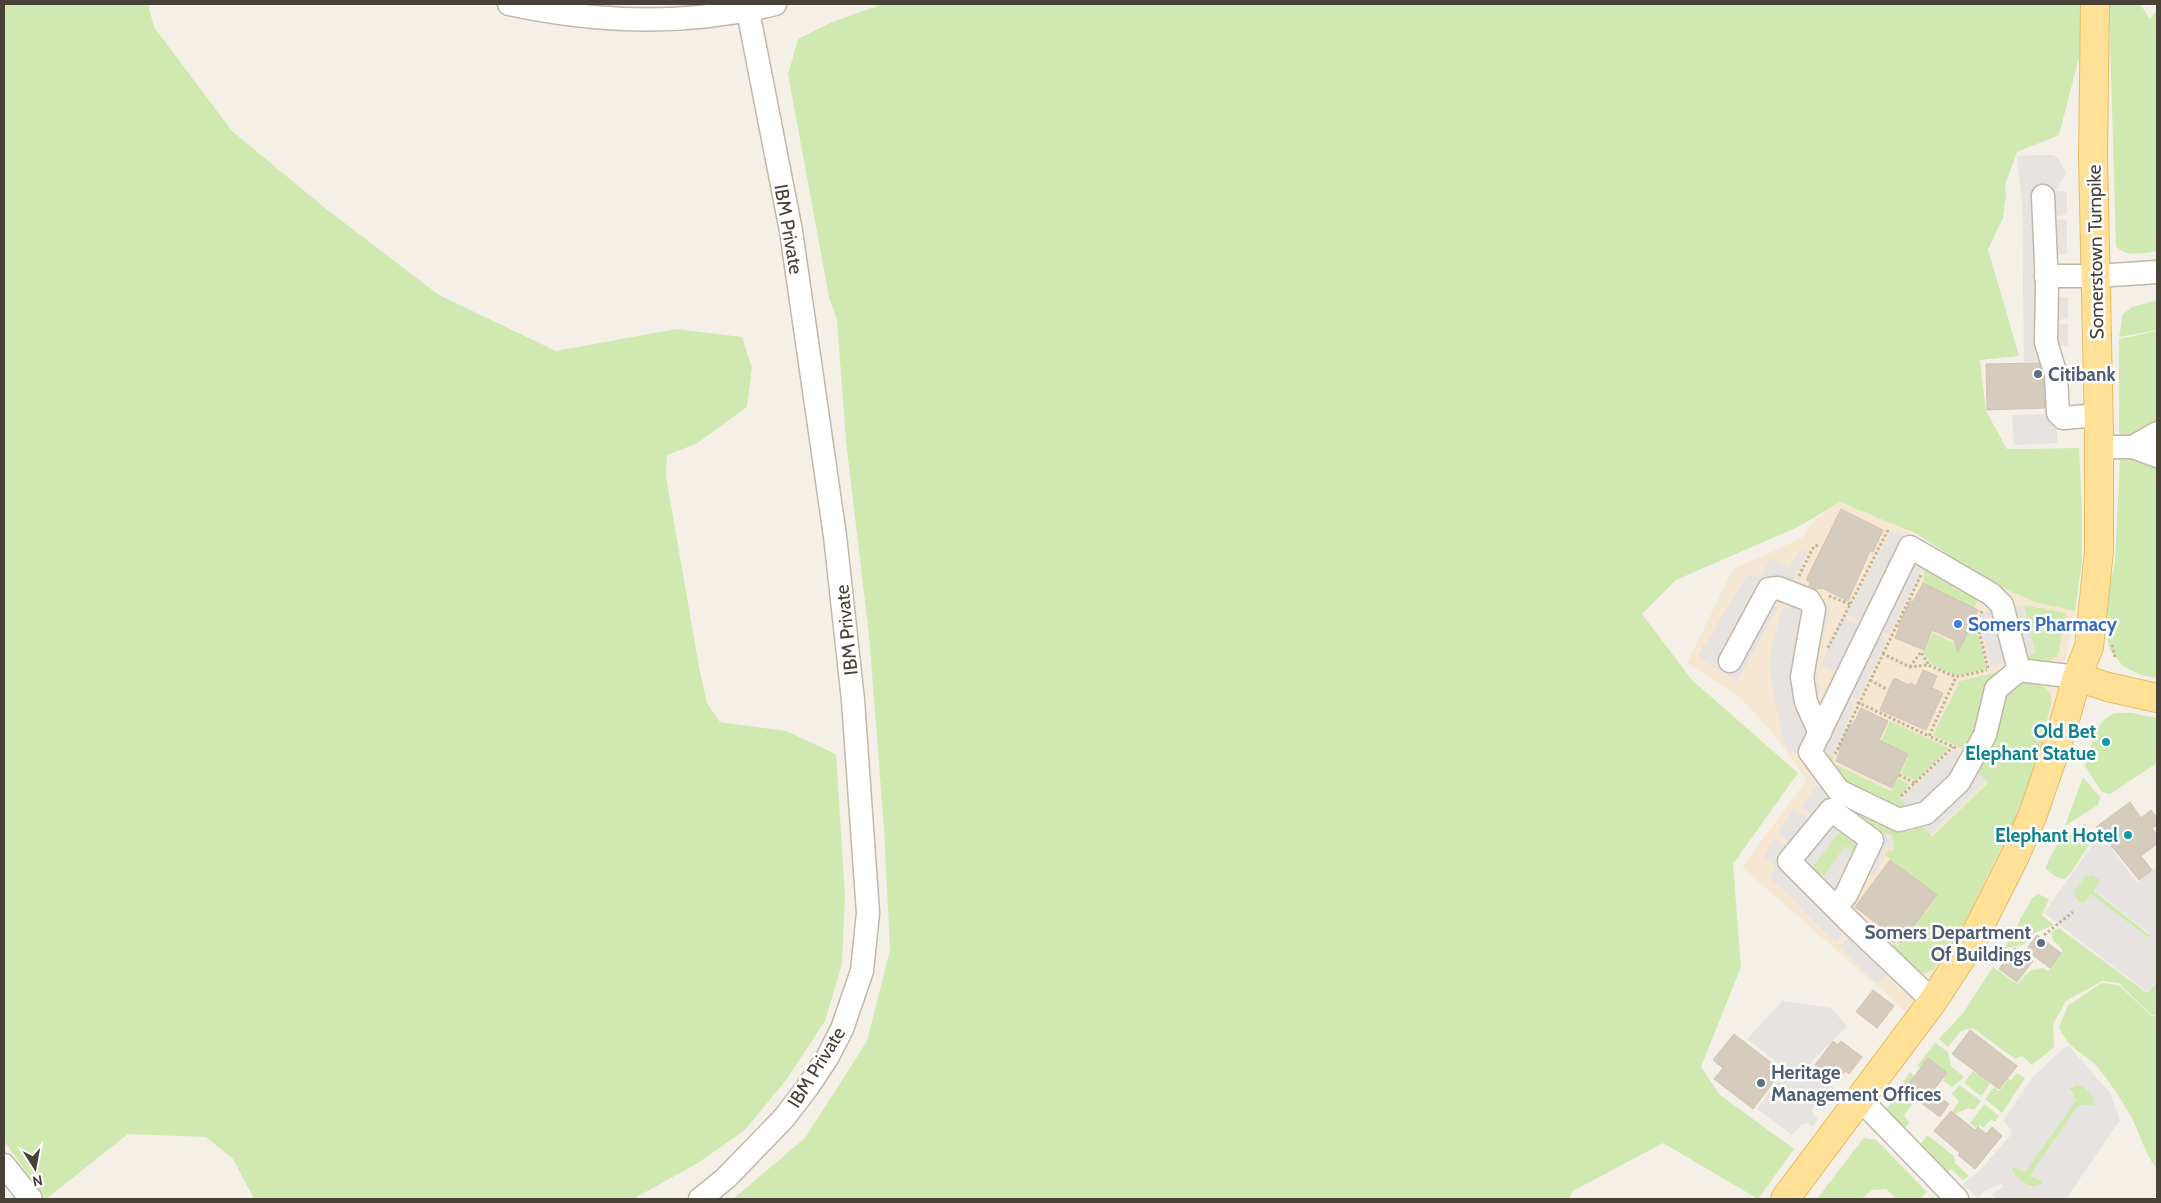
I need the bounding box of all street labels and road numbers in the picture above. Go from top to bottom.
street label: Somerstown Turnpike [2082,164,2109,340]
street label: IBM Private [769,182,808,276]
street label: IBM Private [830,583,863,676]
street label: IBM Private [783,1022,850,1112]

